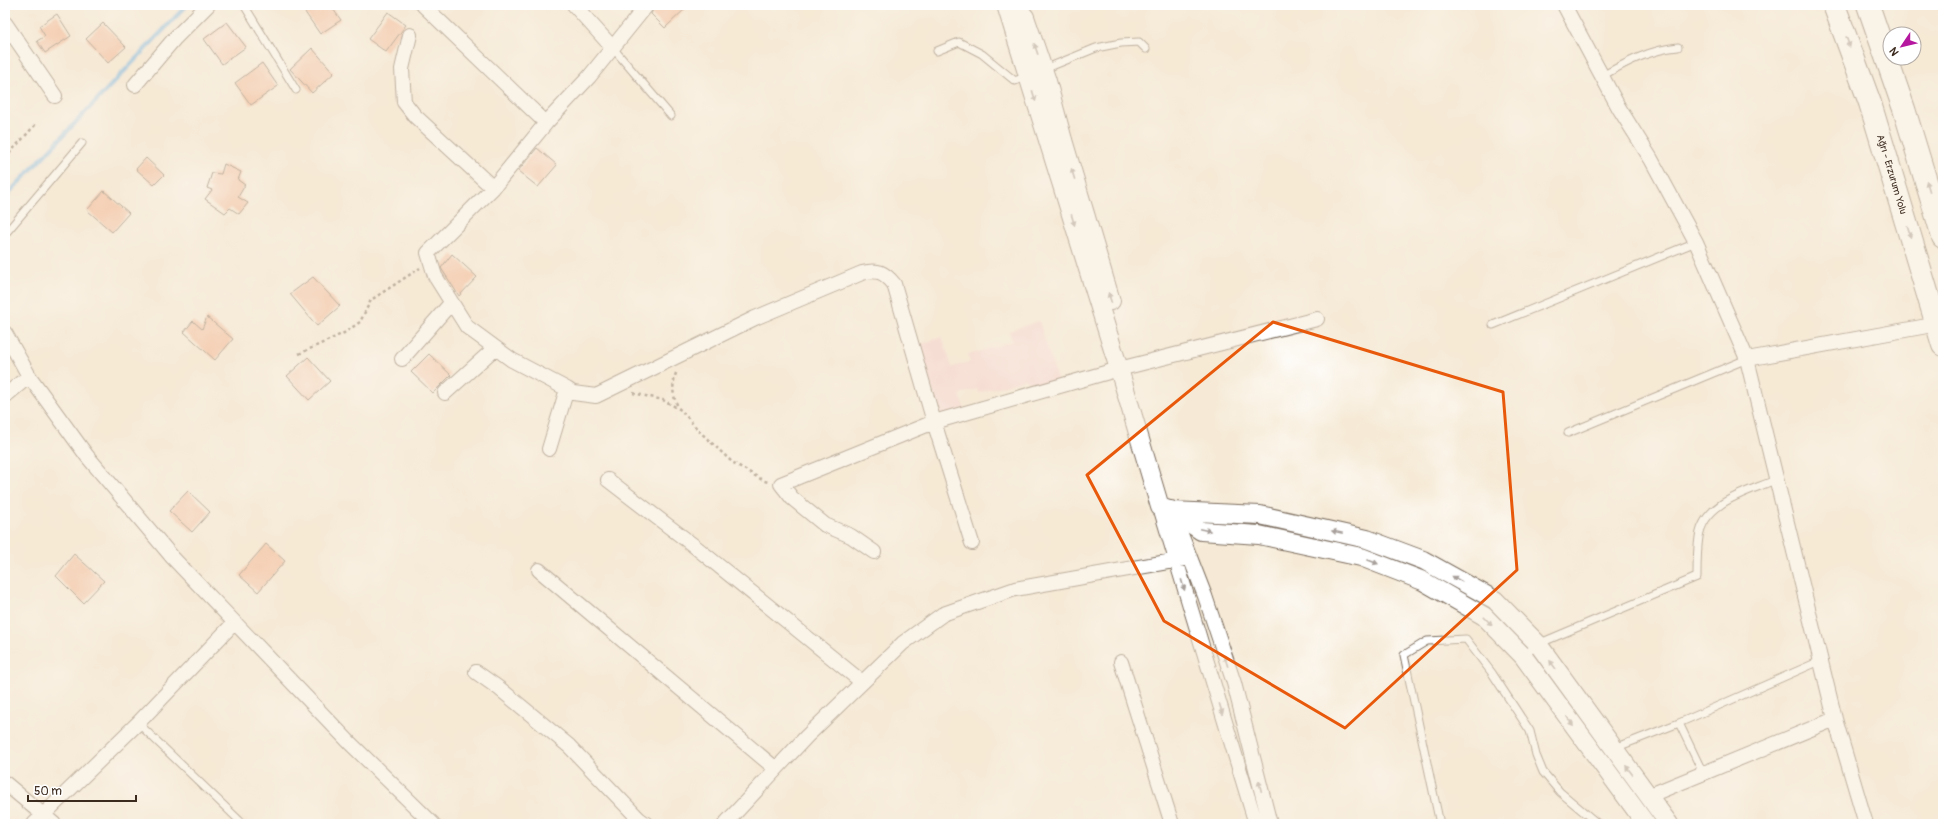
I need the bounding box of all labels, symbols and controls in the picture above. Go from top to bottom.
north arrow [1882,26,1922,66]
one-way arrow [1845,36,1851,48]
one-way arrow [1033,43,1039,55]
text: N [1886,44,1902,58]
one-way arrow [1032,90,1038,102]
street label: Ağrı - Erzurum Yolu [1874,133,1909,216]
one-way arrow [1070,168,1076,180]
one-way arrow [1925,180,1931,192]
one-way arrow [1070,214,1076,226]
one-way arrow [1907,226,1913,238]
one-way arrow [1107,292,1113,304]
one-way arrow [1198,527,1211,533]
one-way arrow [1331,528,1343,534]
one-way arrow [1367,559,1379,565]
one-way arrow [1452,576,1463,582]
one-way arrow [1180,579,1186,591]
one-way arrow [1483,616,1493,626]
one-way arrow [1223,654,1229,666]
one-way arrow [1549,659,1557,670]
one-way arrow [1218,703,1224,715]
one-way arrow [1566,715,1575,726]
one-way arrow [1625,765,1633,775]
scale bar [28,777,136,803]
one-way arrow [1257,780,1263,792]
text: 50 m [34,784,62,799]

